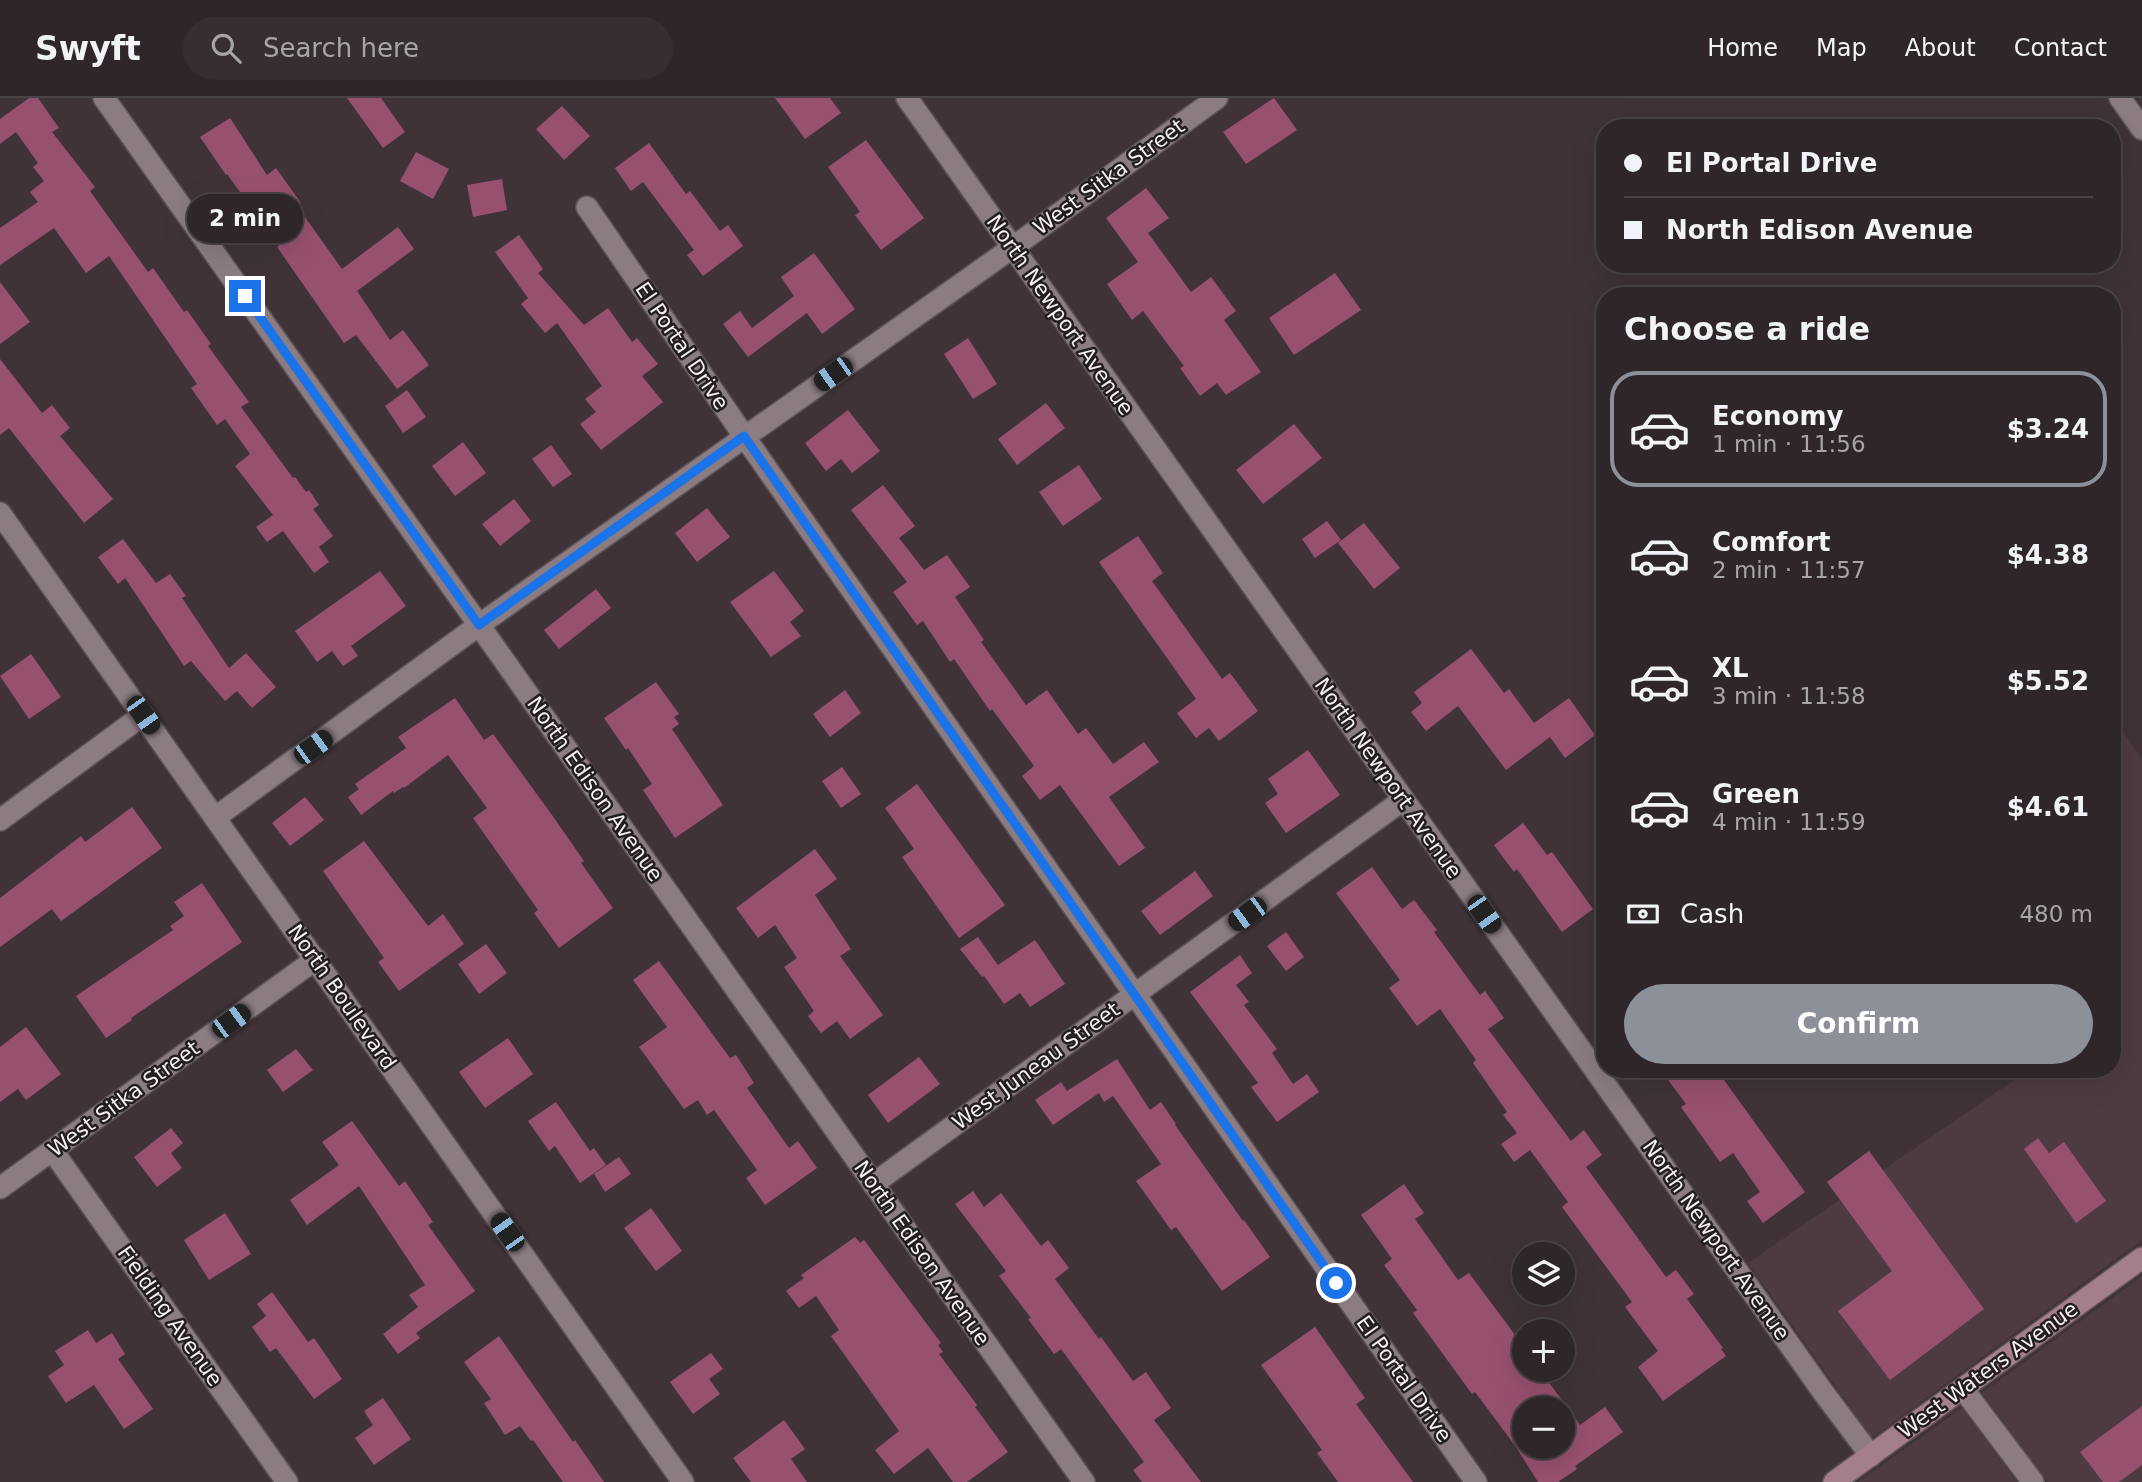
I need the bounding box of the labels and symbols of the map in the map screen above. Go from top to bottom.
street label: West Sitka Street [1029,114,1189,240]
callout: 2 min [187,194,303,244]
street label: North Newport Avenue [982,210,1138,420]
street label: El Portal Drive [630,278,734,414]
route end [229,280,261,312]
car [810,353,857,395]
street label: North Newport Avenue [1310,673,1466,883]
car [123,692,164,738]
street label: North Edison Avenue [522,692,668,886]
car [290,726,337,768]
car [1464,891,1505,937]
car [1224,893,1271,935]
street label: North Boulevard [283,920,401,1074]
street label: West Juneau Street [948,997,1124,1135]
car [208,1000,255,1042]
street label: West Sitka Street [44,1036,204,1162]
street label: North Newport Avenue [1638,1135,1794,1345]
street label: North Edison Avenue [849,1156,995,1350]
car [487,1209,528,1255]
street label: Fielding Avenue [113,1241,227,1391]
route start [1320,1267,1352,1299]
street label: West Waters Avenue [1894,1297,2082,1443]
street label: El Portal Drive [1352,1311,1456,1447]

